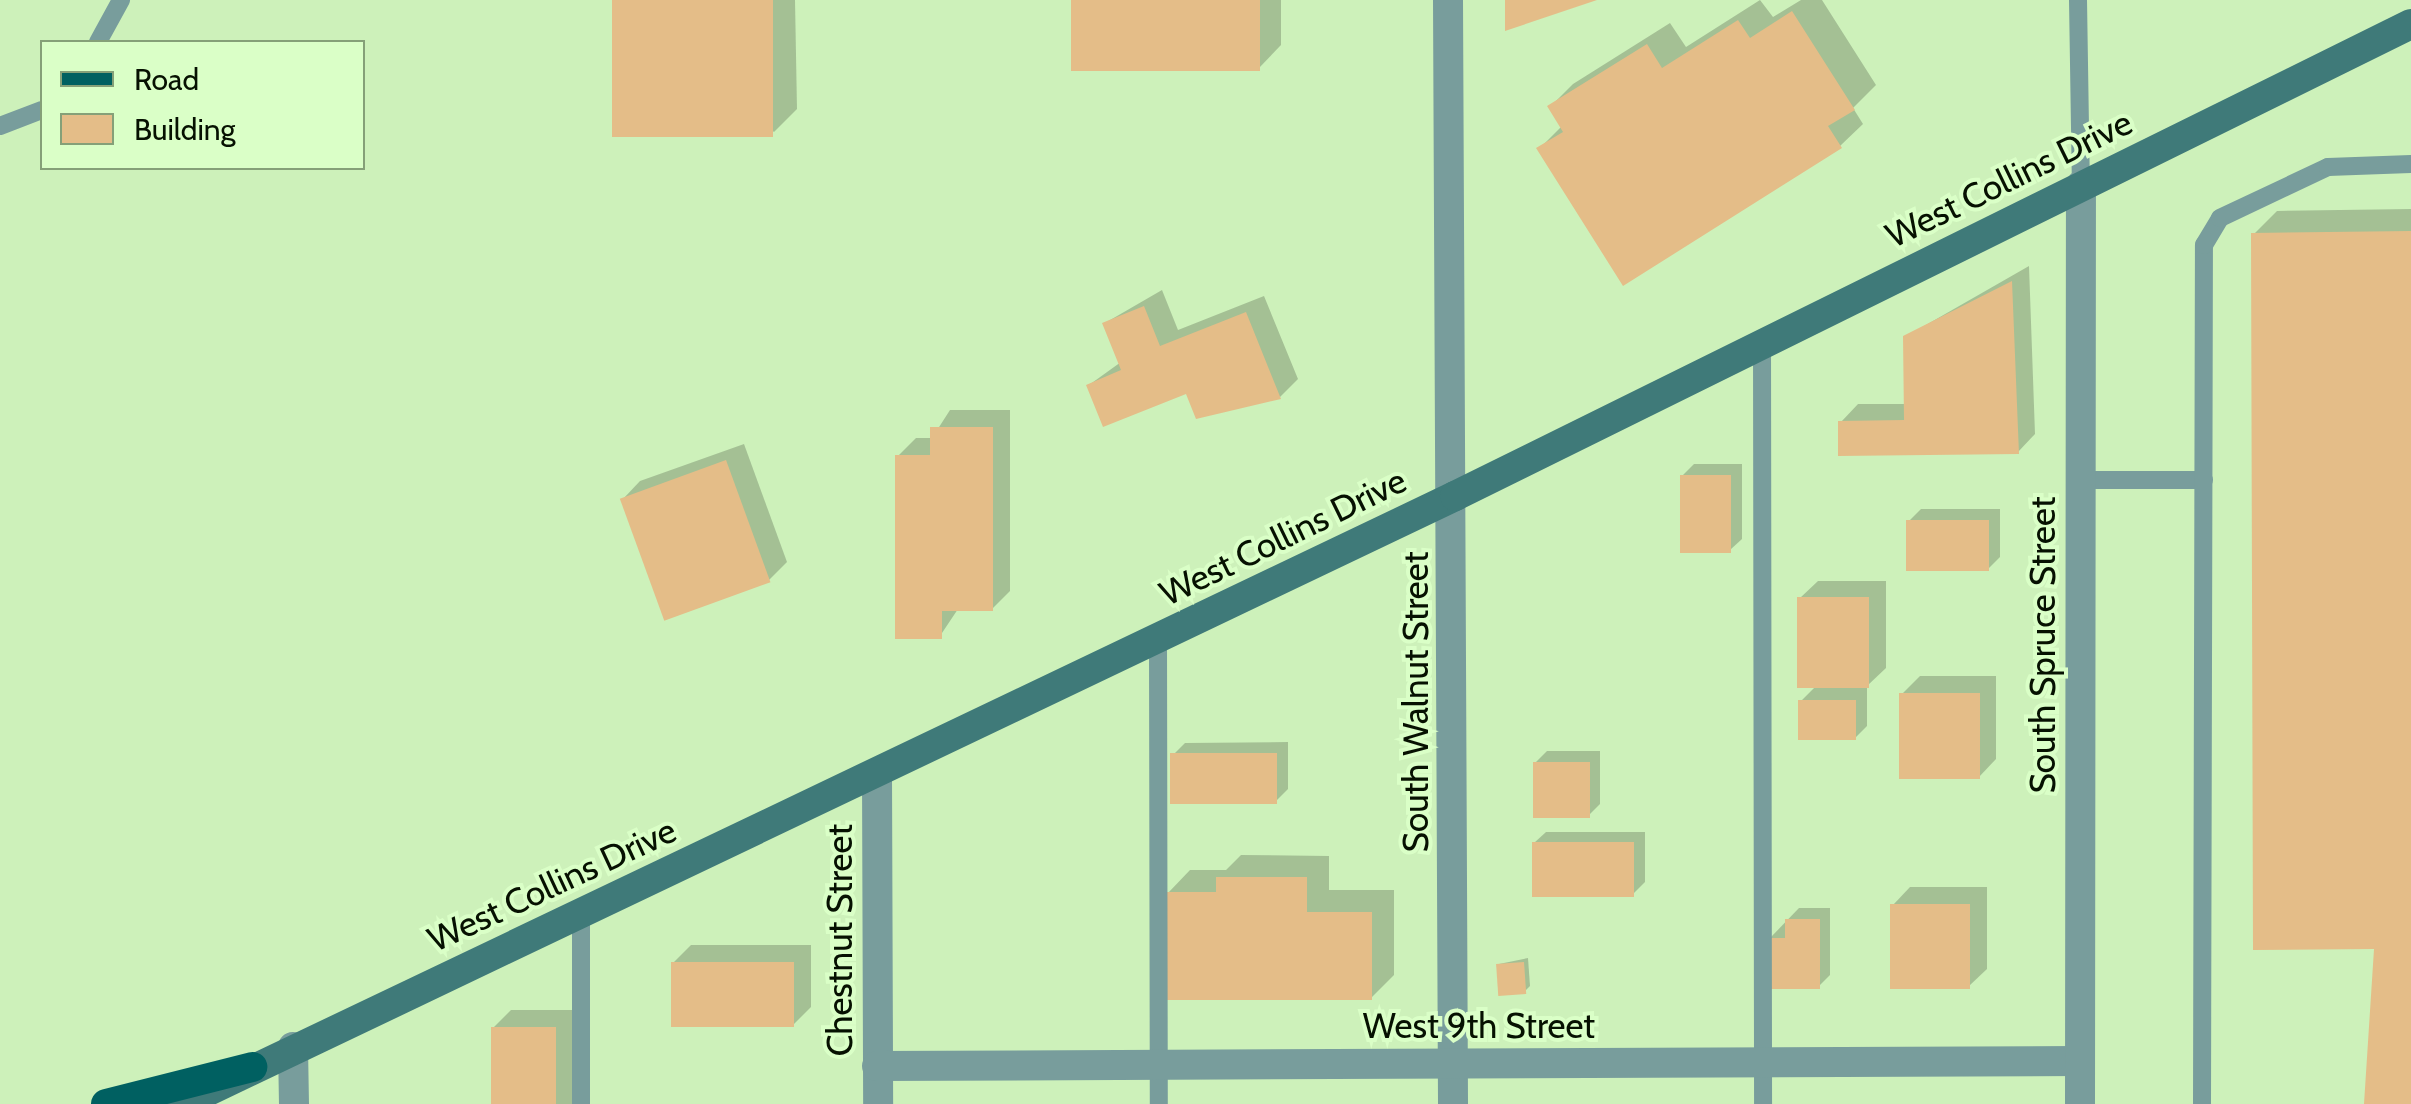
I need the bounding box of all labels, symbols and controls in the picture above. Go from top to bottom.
legend [40,40,365,170]
text: Road [134,61,199,98]
street label: West Collins Drive [1879,101,2139,257]
text: Building [134,111,236,148]
street label: West Collins Drive [1153,459,1413,615]
street label: South Spruce Street [2022,496,2064,794]
street label: South Walnut Street [1395,552,1437,852]
street label: West Collins Drive [421,809,683,961]
street label: Chestnut Street [819,824,861,1056]
street label: West 9th Street [1363,1005,1595,1047]

